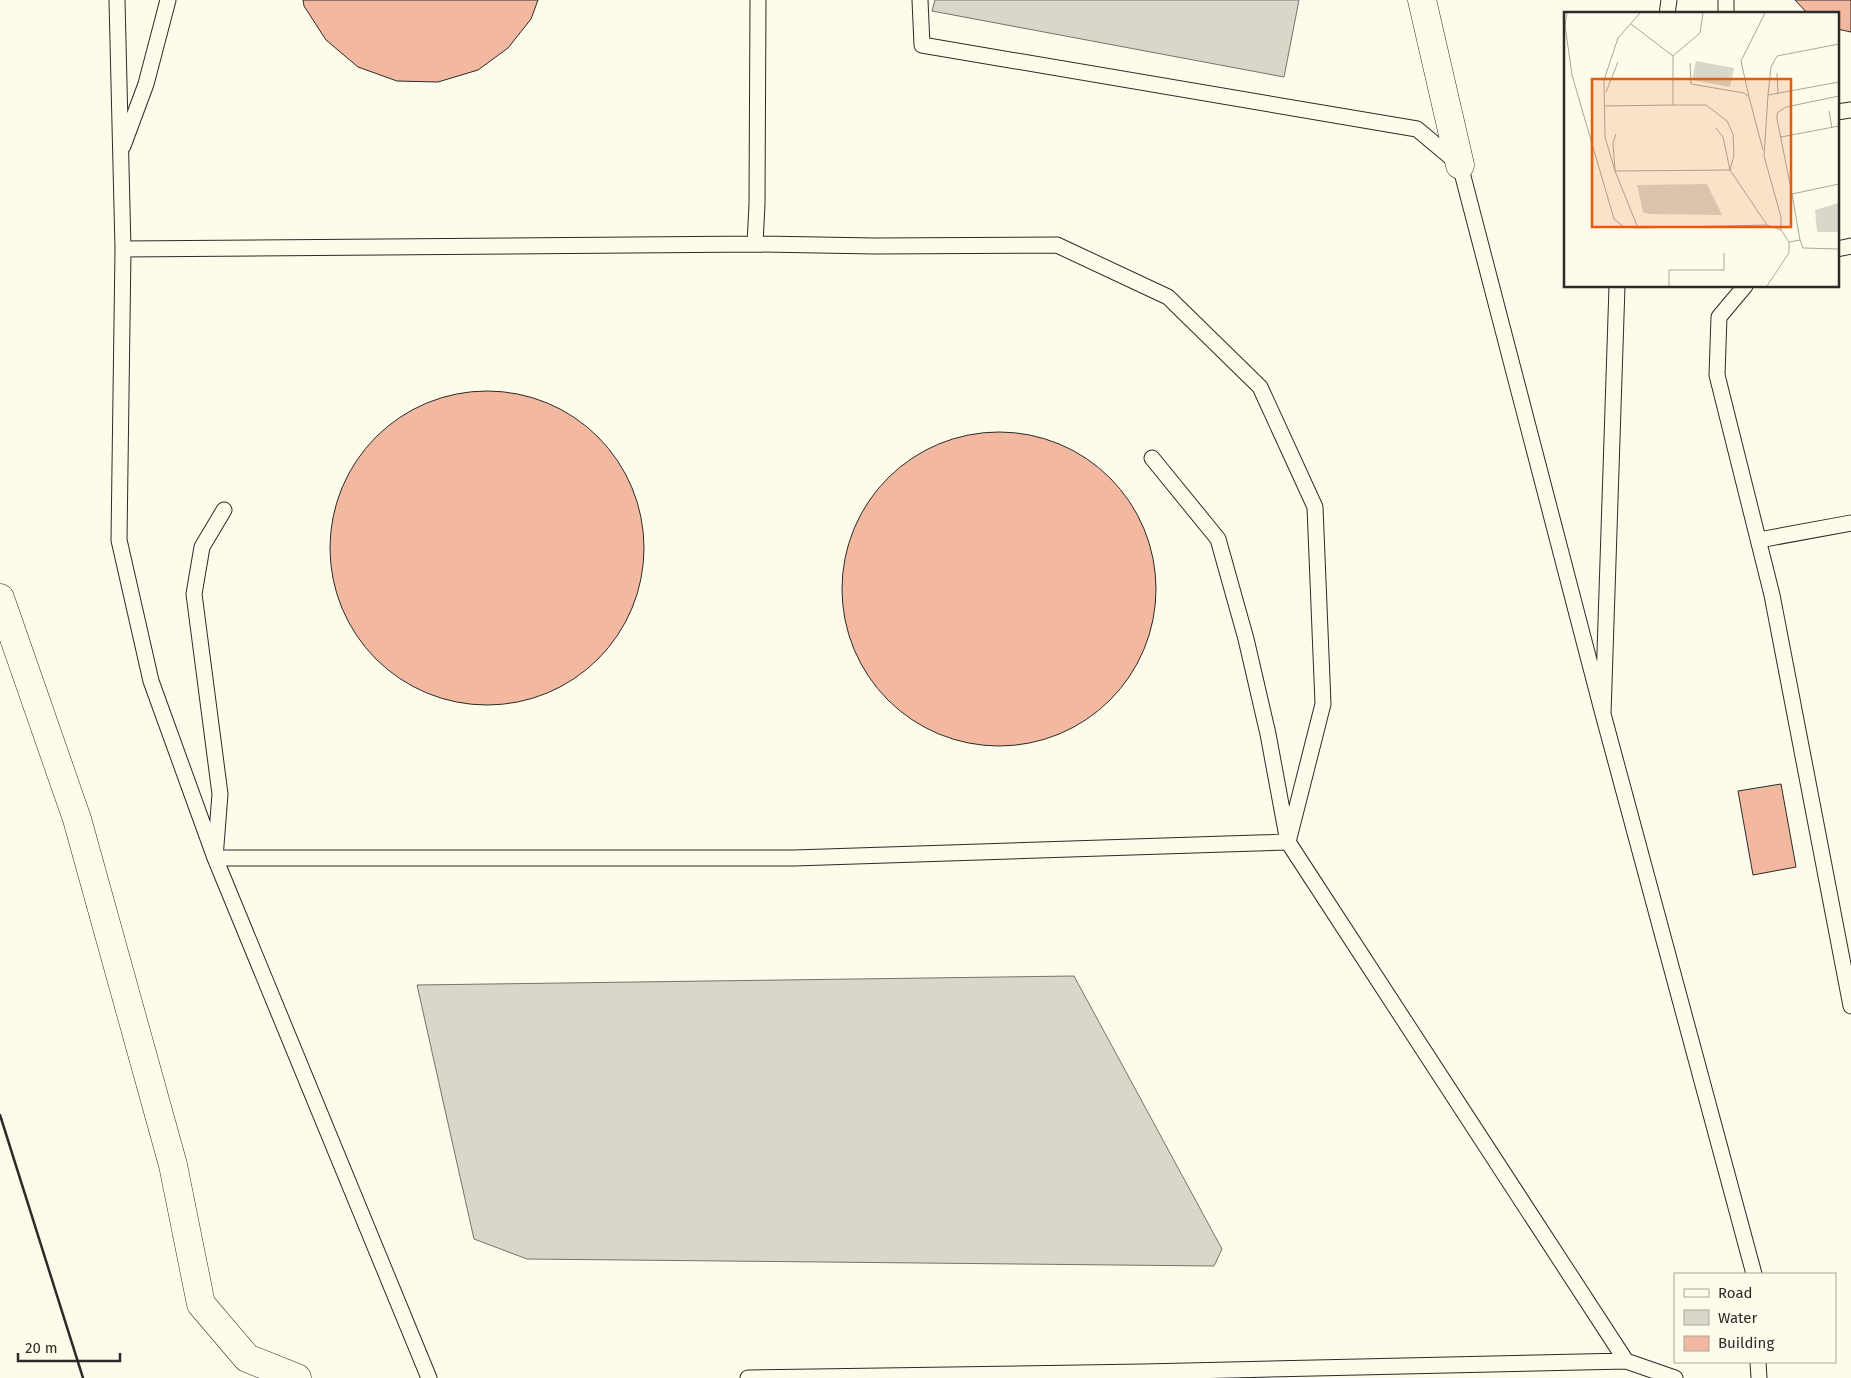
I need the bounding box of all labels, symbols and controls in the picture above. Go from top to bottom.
inset map [1564,12,1838,288]
legend [1674,1273,1836,1363]
text: Road [1718,1284,1753,1302]
text: Water [1718,1309,1757,1327]
scale bar [18,1330,120,1362]
text: Building [1718,1334,1774,1352]
text: 20 m [25,1339,58,1357]

